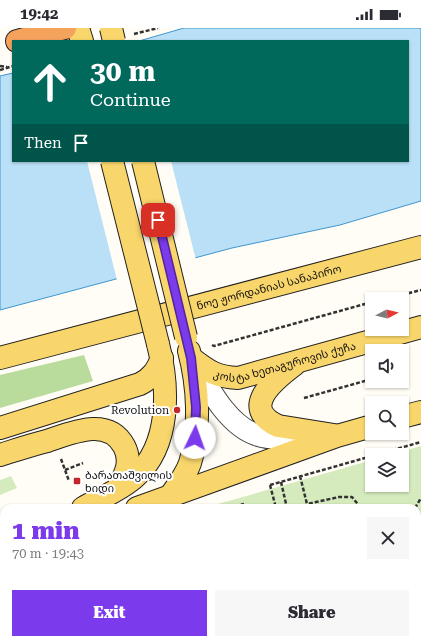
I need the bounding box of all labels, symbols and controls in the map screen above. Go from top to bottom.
text: 19:42 [20,5,58,23]
text: 30 m [90,55,155,88]
icon: ahead [24,56,76,108]
text: Continue [90,89,171,110]
icon: arrive [70,132,92,154]
text: Then [24,134,62,152]
pin [141,203,175,237]
icon: arrive [147,209,169,231]
street label: ნოე ჟორდანიას სანაპირო [195,262,343,312]
north arrow [365,292,409,336]
map controls [365,292,409,492]
street label: კოსტა ხეთაგუროვის ქუჩა [212,339,357,385]
button: sound [365,344,409,388]
button: search [365,396,409,440]
place label: Revolution [111,404,169,417]
marker: Revolution [172,405,182,415]
position arrow [174,417,216,459]
button: layers [365,448,409,492]
place label: ბარათაშვილის ხიდი [85,469,173,495]
marker: ბარათაშვილის ხიდი [72,476,82,486]
text: 1 min [12,517,79,545]
button: close [367,517,409,559]
text: 70 m · 19:43 [12,546,84,561]
button: Exit [12,590,207,636]
button: Share [215,590,409,636]

